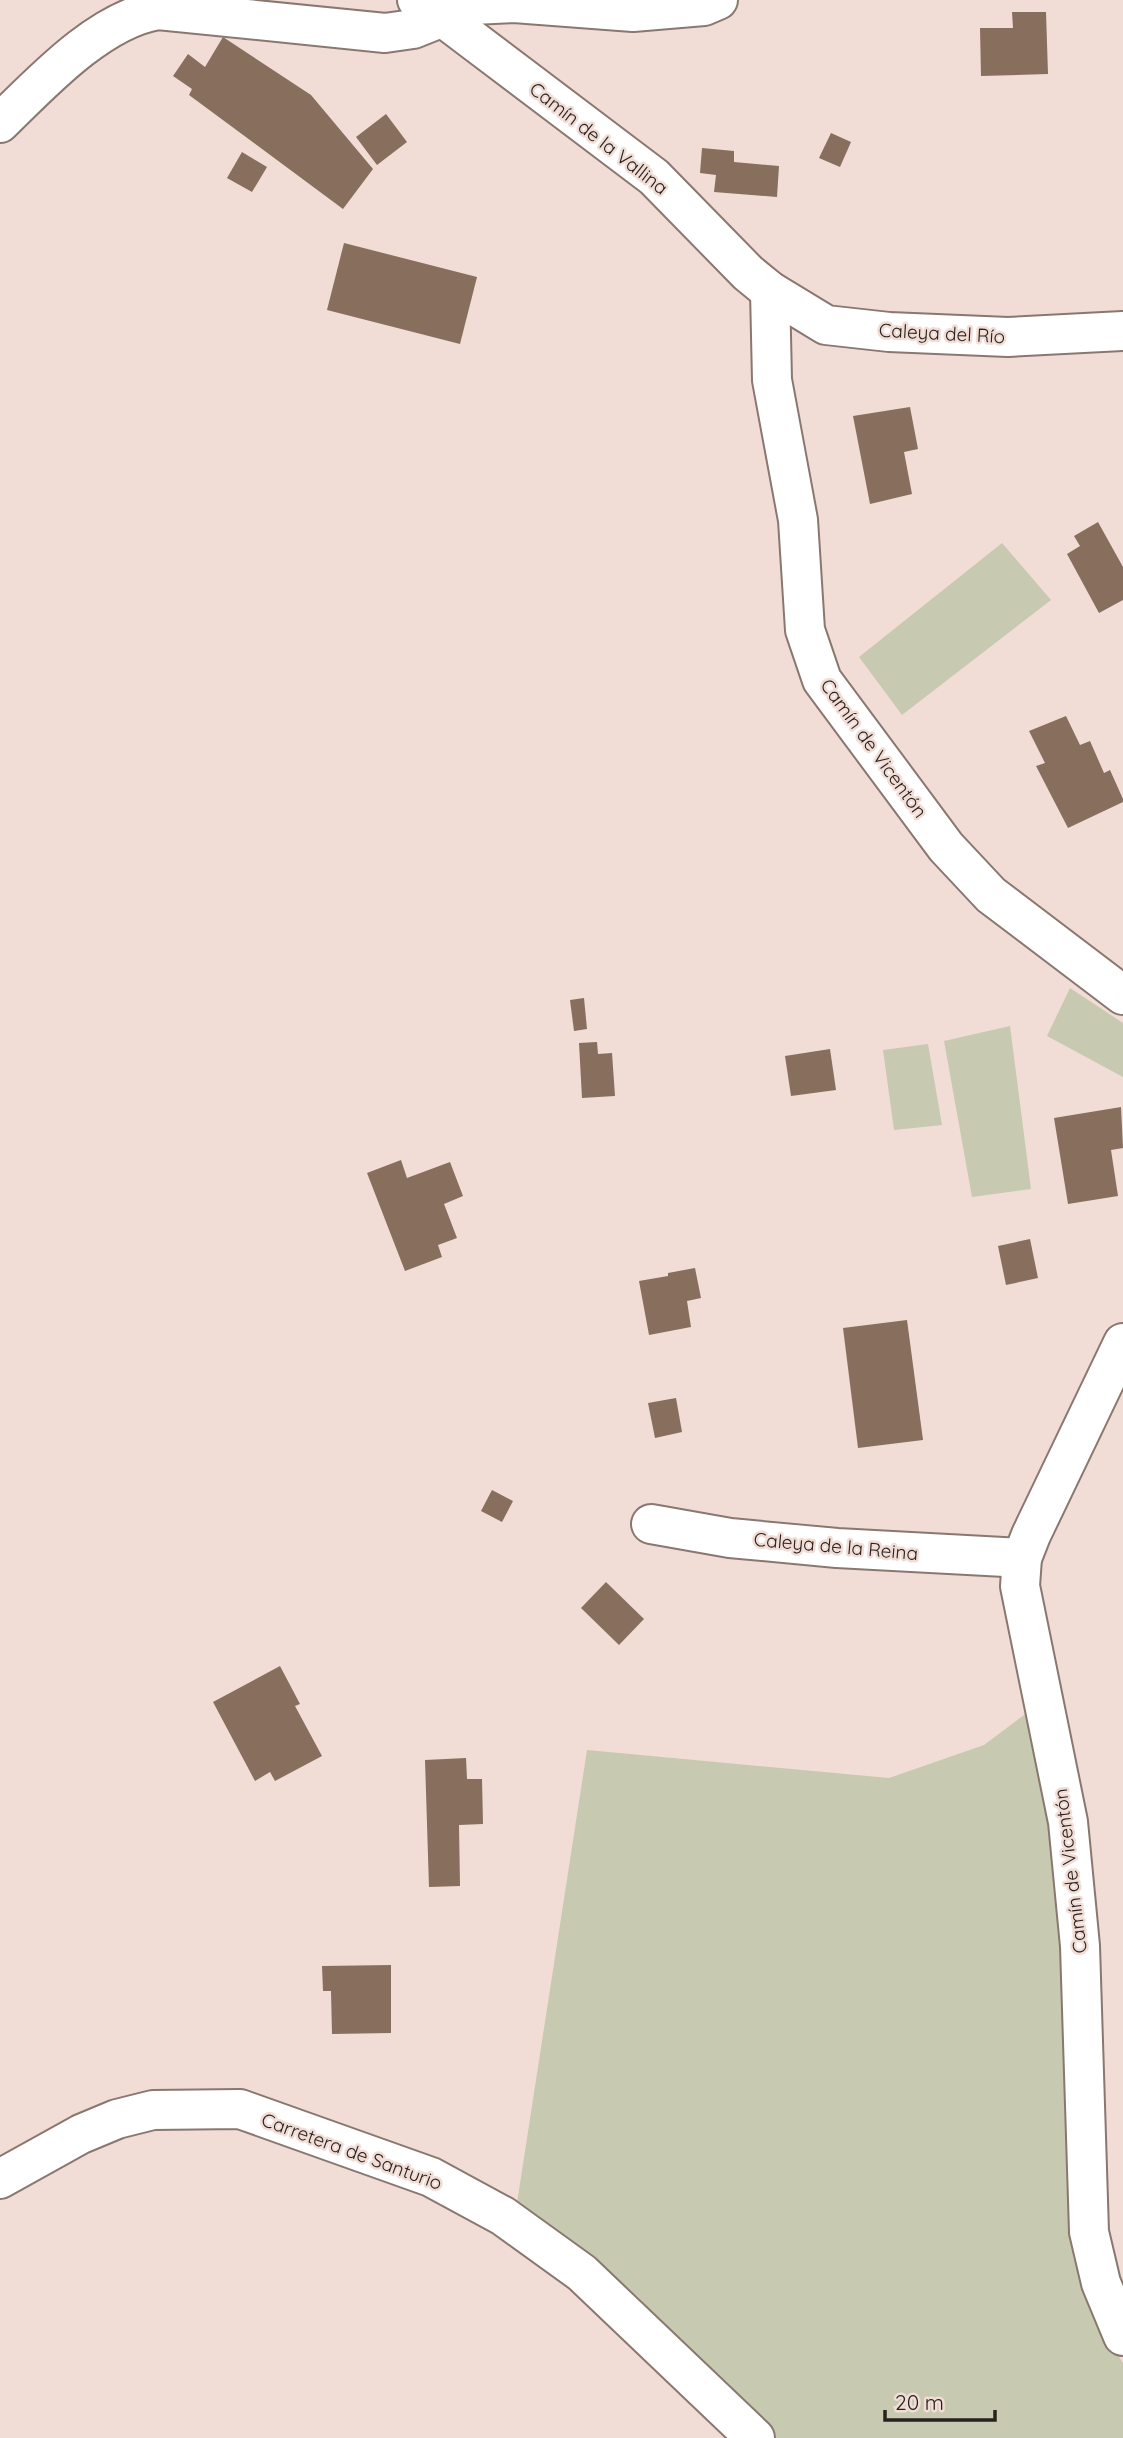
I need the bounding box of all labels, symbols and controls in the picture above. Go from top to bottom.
street label: Camín de la Vallina [525,76,673,200]
street label: Caleya del Río [878,318,1006,348]
street label: Camín de Vicentón [815,674,933,822]
street label: Caleya de la Reina [753,1527,919,1565]
street label: Camín de Vicentón [1048,1787,1092,1955]
street label: Carretera de Santurio [258,2107,446,2195]
scale bar [885,2378,995,2422]
text: 20 m [895,2389,944,2415]

